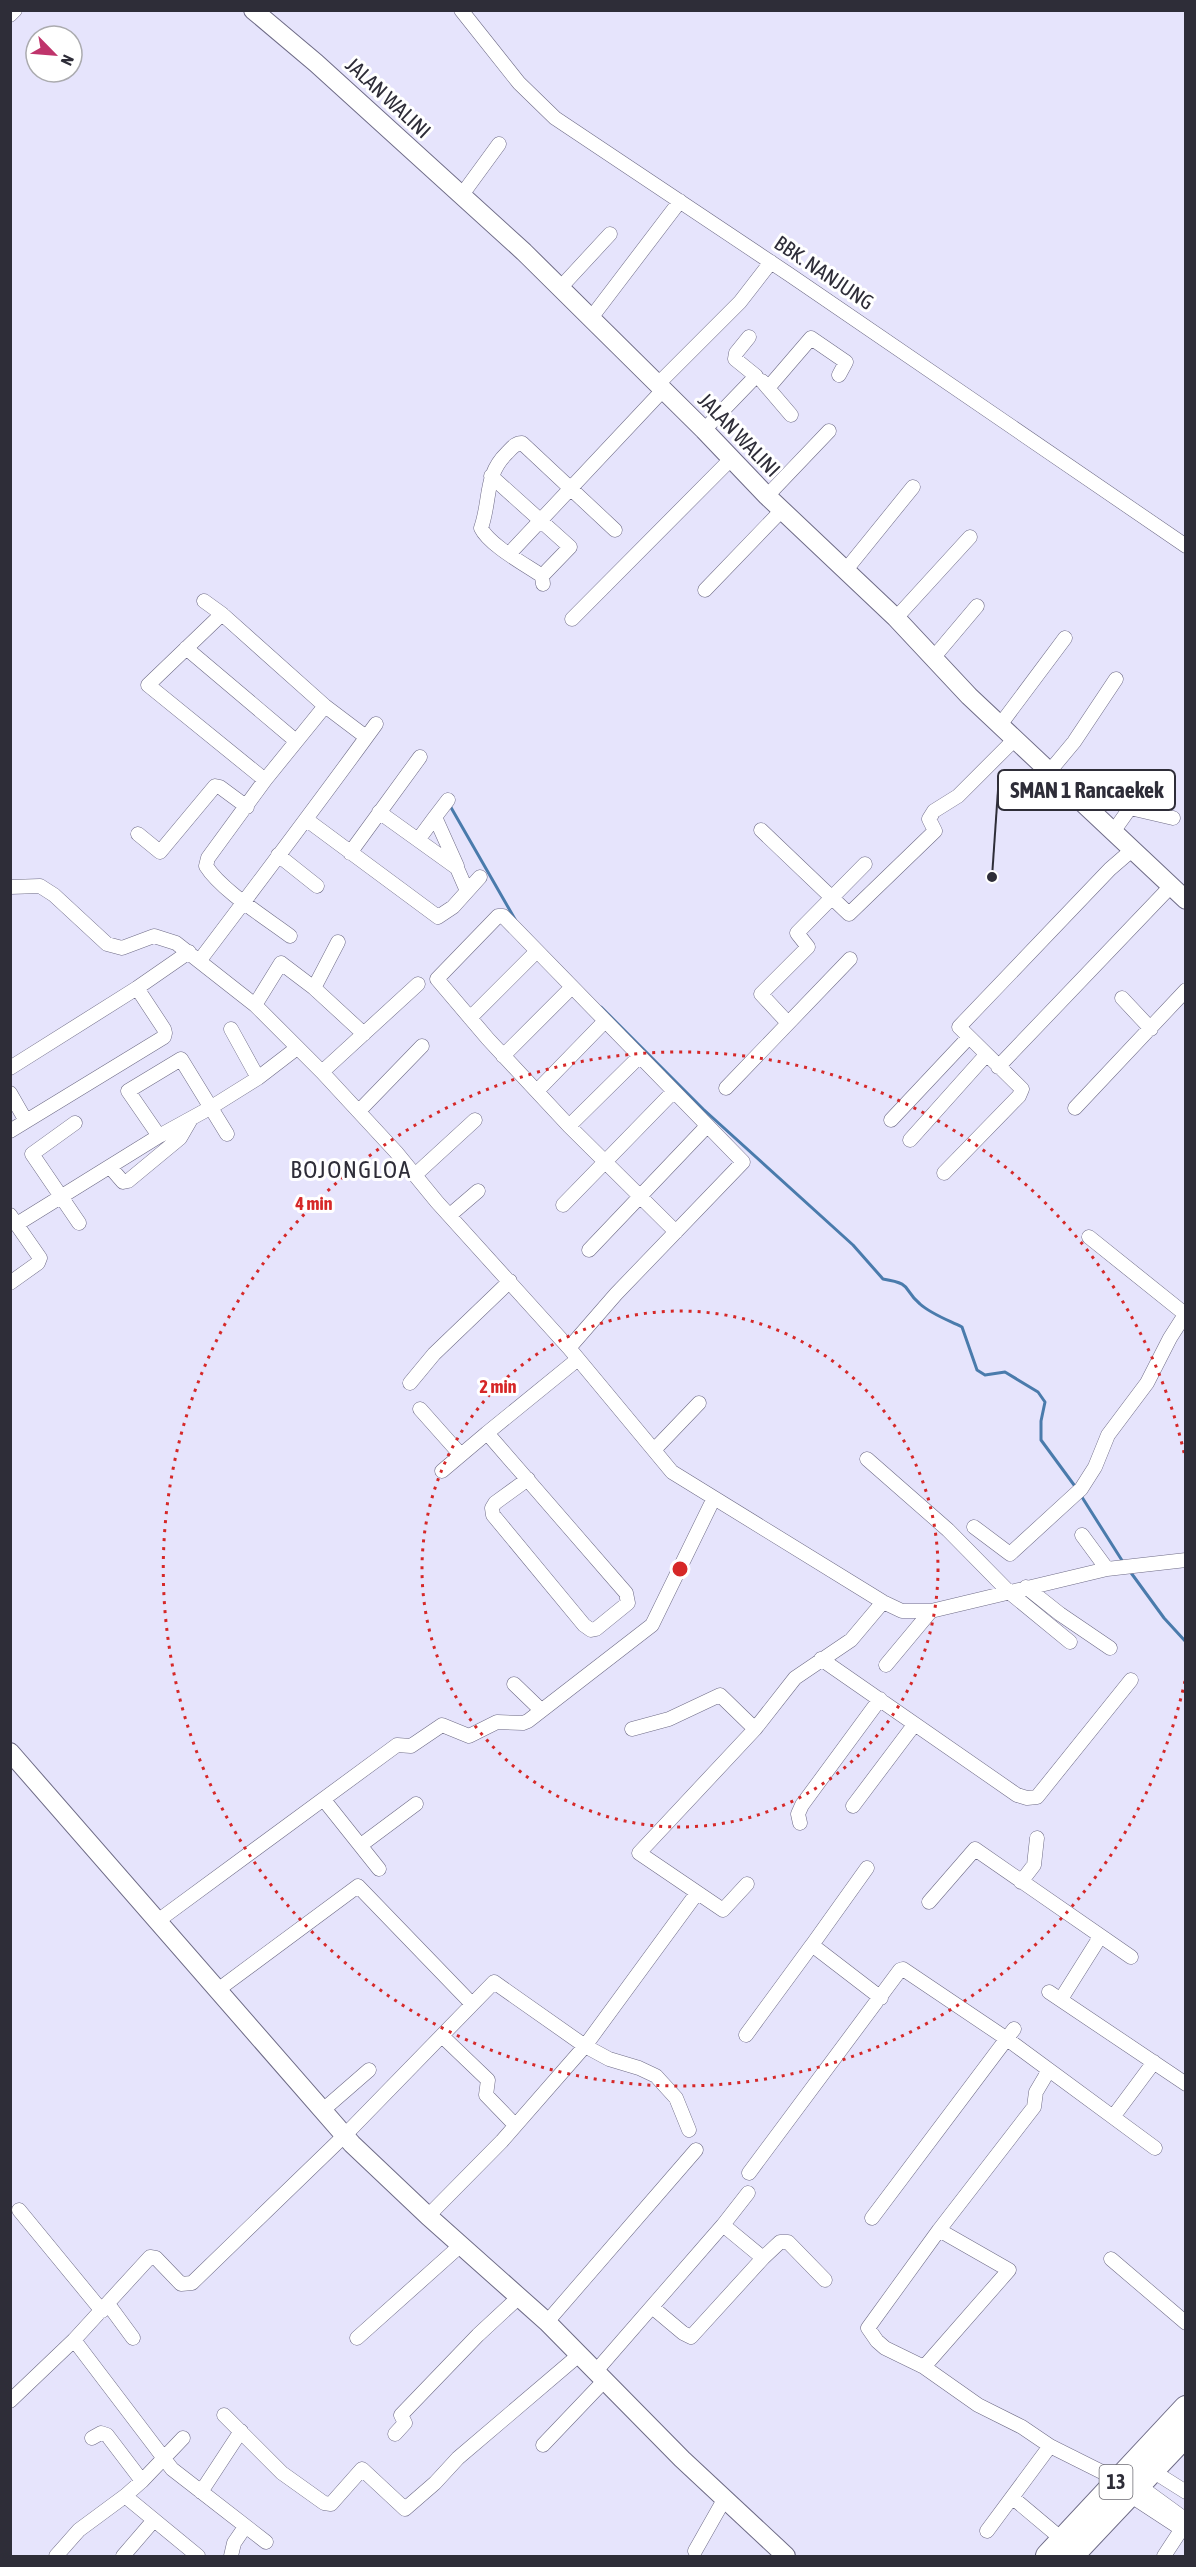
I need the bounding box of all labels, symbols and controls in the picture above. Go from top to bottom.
north arrow [24,24,84,84]
text: N [57,52,78,68]
street label: JALAN WALINI [341,52,436,143]
street label: BBK. NANJUNG [770,230,879,314]
street label: JALAN WALINI [694,387,786,481]
callout: SMAN 1 Rancaekek [998,770,1175,810]
text: SMAN 1 Rancaekek [1010,777,1164,803]
district label: BOJONGLOA [290,1156,412,1183]
text: 4 min [295,1193,333,1214]
text: 2 min [480,1376,517,1397]
centre of rings [670,1559,690,1579]
road number: 13 [1100,2465,1132,2499]

